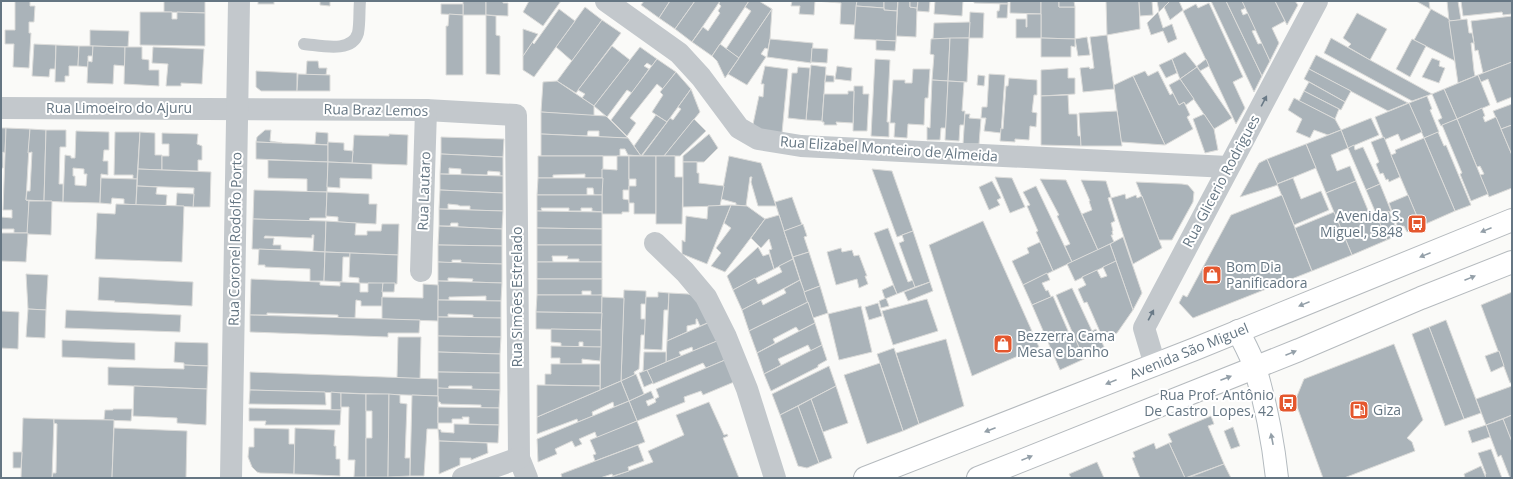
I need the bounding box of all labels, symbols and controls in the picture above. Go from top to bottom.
one-way arrow [1260,95,1267,107]
street label: Rua Limoeiro do Ajuru [46,98,192,117]
street label: Rua Braz Lemos [324,99,429,120]
street label: Rua Glicerio Rodrigues [1178,111,1264,250]
street label: Rua Elizabel Monteiro de Almeida [779,131,999,166]
street label: Rua Lautaro [413,151,434,231]
street label: Rua Coronel Rodolfo Porto [223,152,246,326]
place label: Avenida S. Miguel, 5848 [1320,206,1403,241]
bus stop icon: Avenida S. Miguel, 5848 [1406,213,1428,235]
street label: Rua Simões Estrelado [507,227,526,367]
one-way arrow [1480,228,1492,234]
one-way arrow [1418,253,1430,259]
place label: Bom Dia Panificadora [1226,257,1308,292]
shop icon: Bom Dia Panificadora [1201,264,1223,286]
one-way arrow [1465,275,1477,281]
one-way arrow [1299,301,1310,307]
one-way arrow [1148,309,1154,321]
street label: Avenida São Miguel [1126,318,1251,383]
place label: Bezzerra Cama Mesa e banho [1017,326,1115,361]
shop icon: Bezzerra Cama Mesa e banho [992,333,1014,355]
one-way arrow [1285,349,1297,355]
one-way arrow [1220,375,1232,381]
one-way arrow [1105,380,1117,386]
place label: Rua Prof. Antônio De Castro Lopes, 42 [1144,385,1274,420]
bus stop icon: Rua Prof. Antônio De Castro Lopes, 42 [1277,392,1299,414]
fuel station icon: Giza [1348,399,1370,421]
place label: Giza [1373,400,1401,419]
one-way arrow [984,427,996,433]
one-way arrow [1268,433,1274,445]
one-way arrow [1022,455,1034,461]

